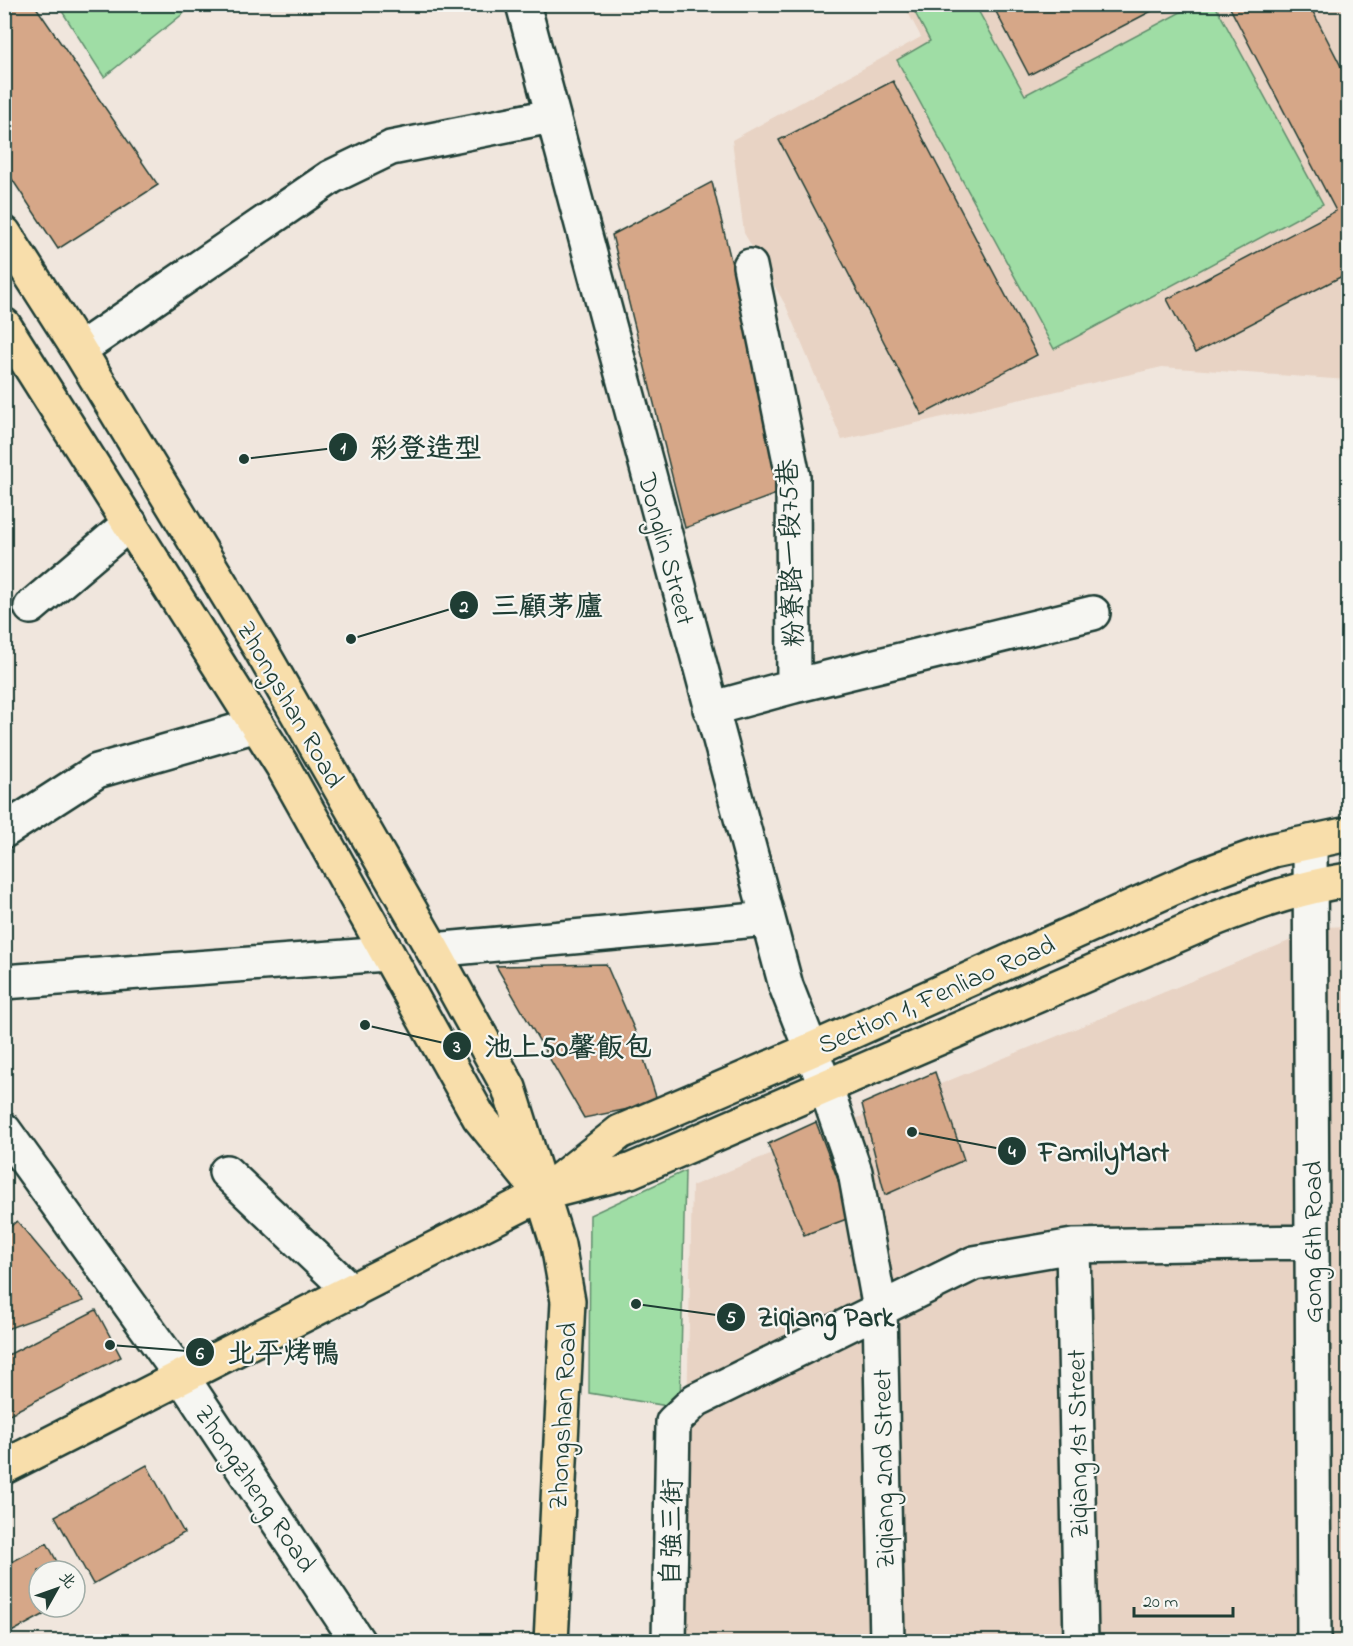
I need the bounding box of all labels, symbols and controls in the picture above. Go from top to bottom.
callout: 彩登造型 [328,424,494,470]
text: 彩登造型 [370,430,482,471]
text: 1 [340,436,346,462]
street label: 粉寮路一段75巷 [770,458,815,648]
street label: Donglin Street [625,468,704,630]
callout: 三顧茅廬 [449,582,615,628]
text: 三顧茅廬 [491,588,603,629]
text: 2 [459,595,469,621]
street label: Zhongshan Road [225,614,353,796]
street label: Section 1, Fenliao Road [812,926,1062,1066]
callout: 池上50馨飯包 [442,1023,665,1069]
text: 池上50馨飯包 [484,1029,652,1070]
text: 3 [452,1035,461,1061]
callout: FamilyMart [997,1128,1181,1174]
text: FamilyMart [1037,1134,1170,1175]
text: 4 [1008,1140,1016,1166]
street label: Gong 6th Road [1295,1161,1334,1323]
callout: Ziqiang Park [716,1294,907,1340]
text: Ziqiang Park [758,1299,895,1341]
text: 5 [726,1306,737,1332]
street label: Zhongshan Road [540,1321,589,1511]
callout: 北平烤鴨 [185,1329,351,1375]
text: 北平烤鴨 [227,1335,339,1376]
text: 6 [196,1342,204,1368]
street label: Ziqiang 1st Street [1058,1349,1101,1539]
street label: Ziqiang 2nd Street [864,1369,907,1569]
street label: Zhongzheng Road [183,1398,325,1581]
street label: 自強三街 [653,1478,694,1586]
north arrow [27,1559,87,1619]
text: 北 [53,1567,81,1594]
scale bar [1134,1580,1233,1618]
text: 20 m [1143,1590,1178,1616]

